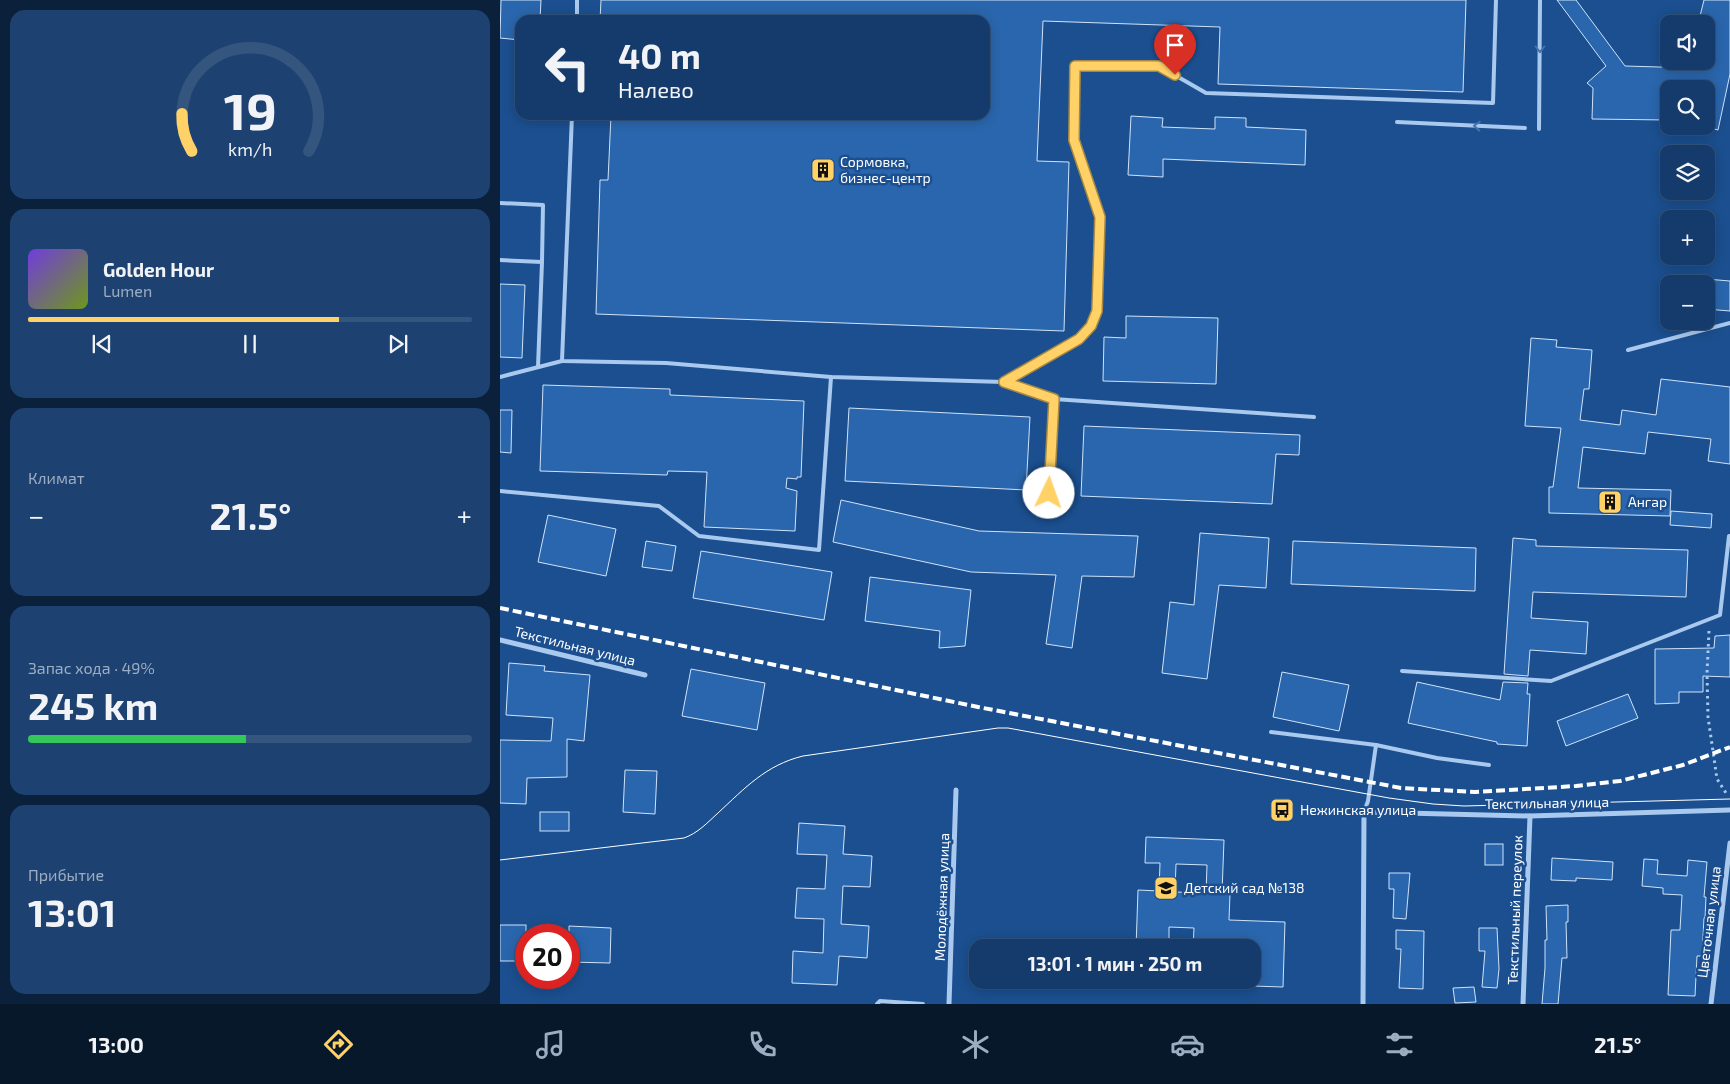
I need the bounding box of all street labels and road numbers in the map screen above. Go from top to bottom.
street label: Текстильная улица [513,622,638,669]
street label: Текстильная улица [1485,793,1609,812]
street label: Молодёжная улица [931,833,952,961]
street label: Текстильный переулок [1503,834,1526,985]
street label: Цветочная улица [1693,865,1724,979]

